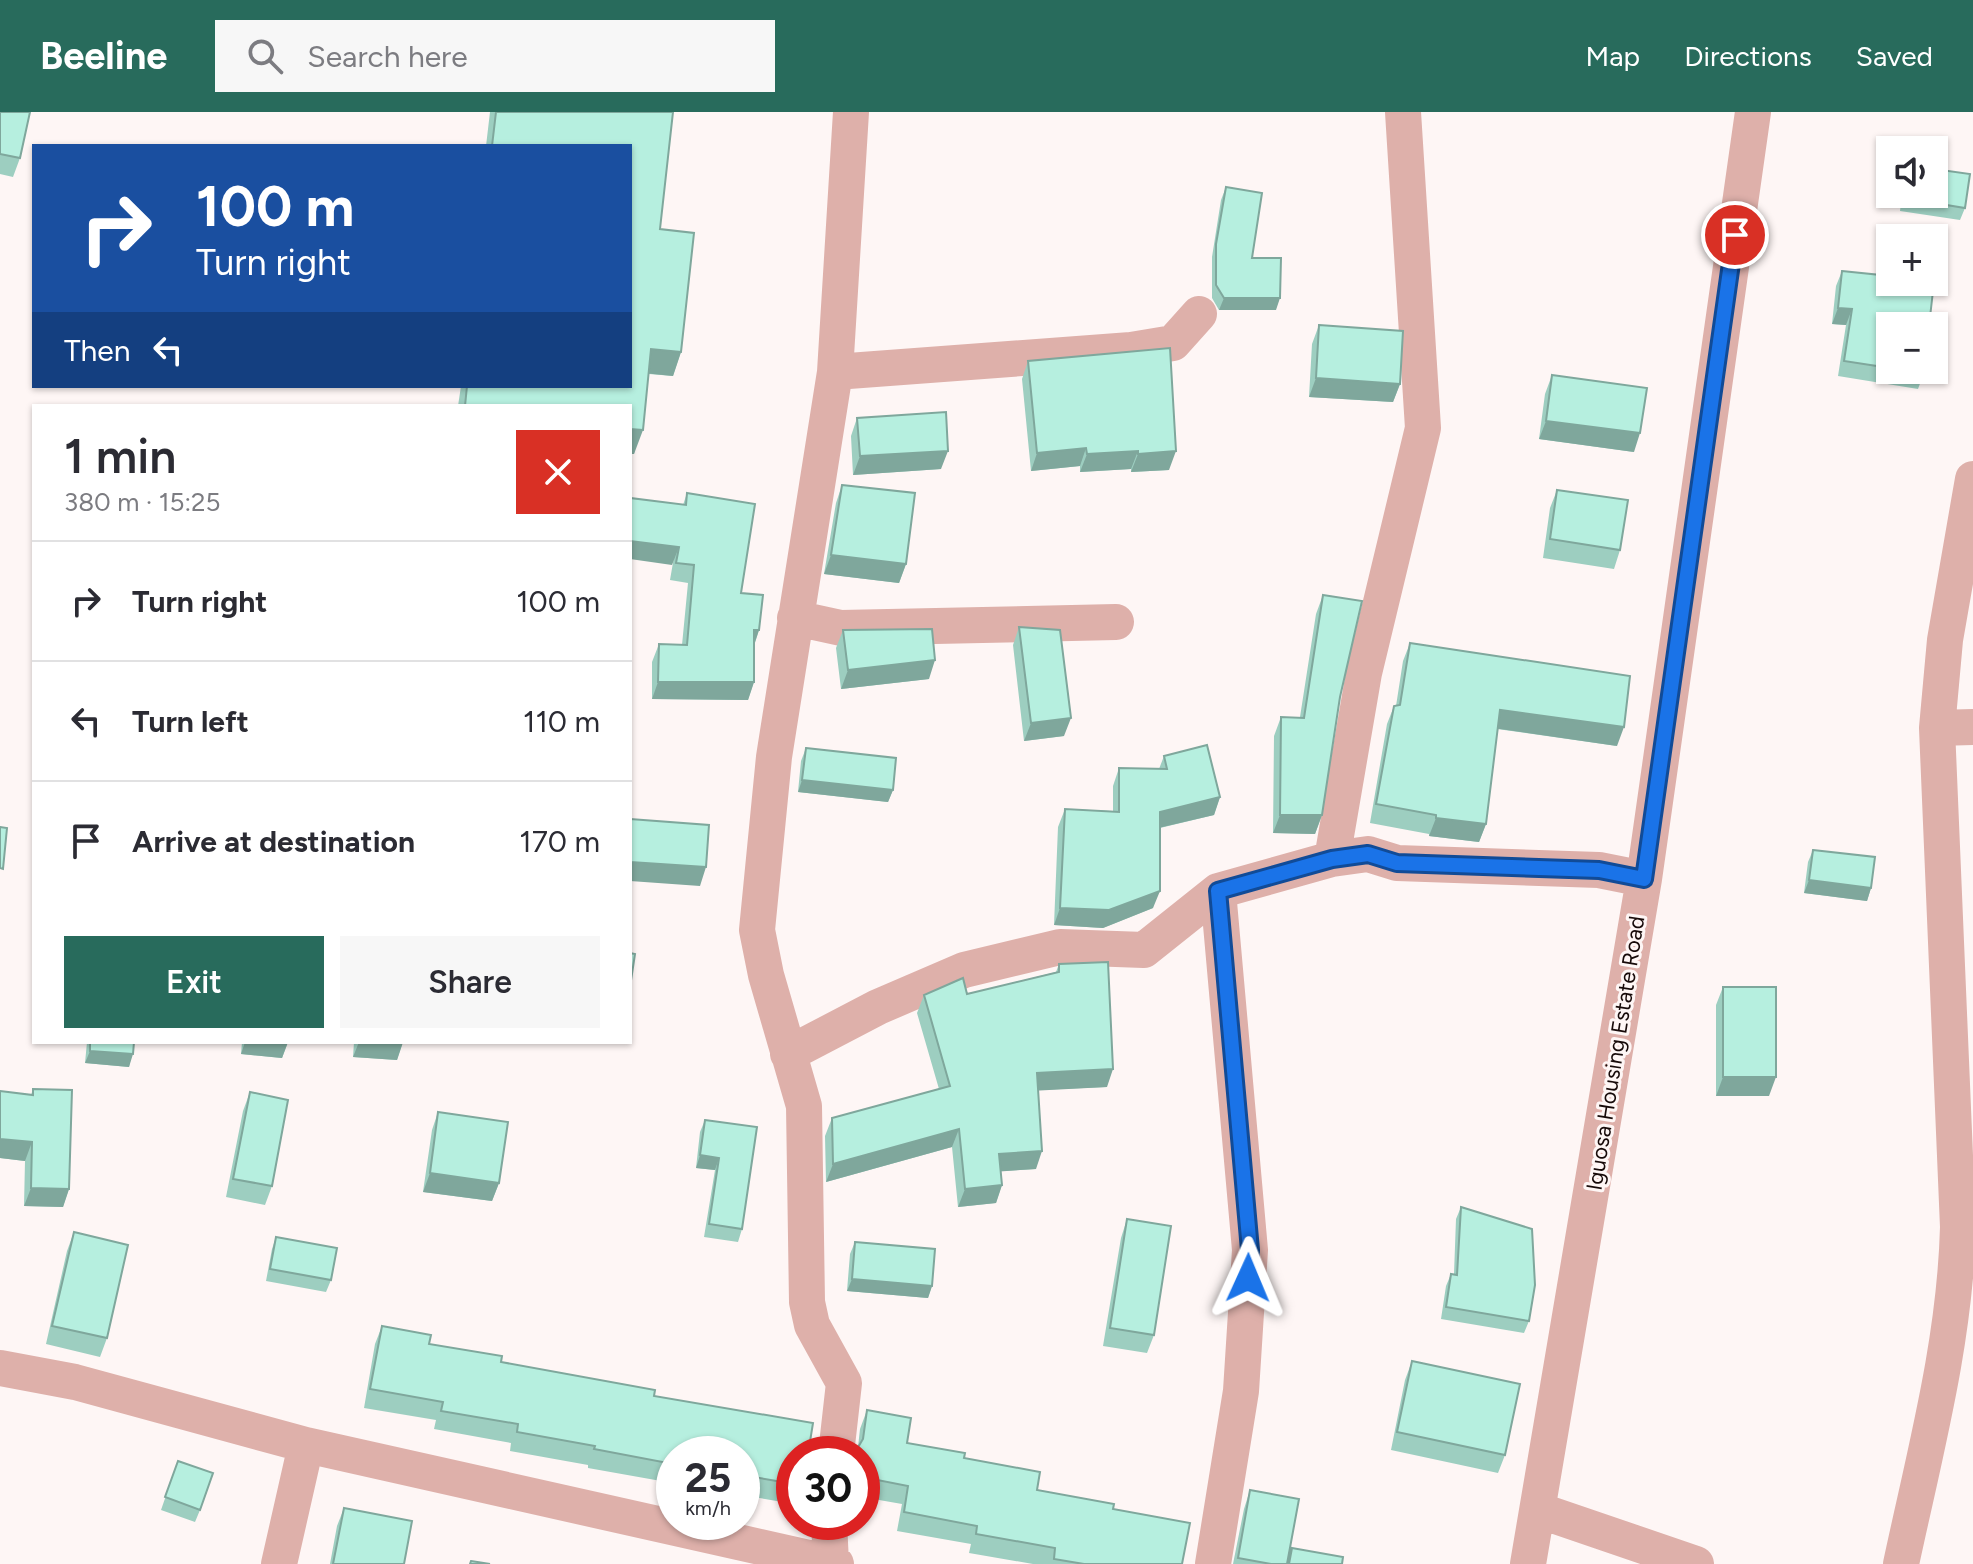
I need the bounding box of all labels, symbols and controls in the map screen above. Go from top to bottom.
search box [215,20,775,92]
text: Beeline [40,33,167,79]
icon: search [243,34,287,78]
text: Search here [307,38,468,75]
text: Map [1586,39,1640,73]
text: Directions [1684,39,1812,73]
text: Saved [1856,39,1933,73]
map controls [1876,136,1948,384]
button: sound [1876,136,1948,208]
text: 100 m [196,173,354,240]
icon: right [64,176,168,280]
pin [1701,201,1769,269]
icon: arrive [1713,213,1757,257]
button: + [1876,224,1948,296]
text: Turn right [196,241,351,284]
button: − [1876,312,1948,384]
icon: left [146,328,190,372]
text: Then [64,332,130,369]
text: 1 min [64,427,176,485]
button: close [516,430,600,514]
text: 380 m · 15:25 [64,486,221,518]
icon: right [64,579,108,623]
text: Turn right [132,583,267,620]
text: 100 m [516,583,600,620]
icon: left [64,699,108,743]
text: Turn left [132,703,249,740]
text: 110 m [523,703,600,740]
icon: arrive [64,819,108,863]
text: Arrive at destination [132,823,415,860]
text: 170 m [519,823,600,860]
street label: Iguosa Housing Estate Road [1580,914,1651,1192]
button: Exit [64,936,324,1028]
button: Share [340,936,600,1028]
position arrow [1206,1236,1290,1320]
speed limit sign: 30 [776,1436,880,1540]
text: 25 [685,1454,731,1502]
text: km/h [685,1496,731,1520]

